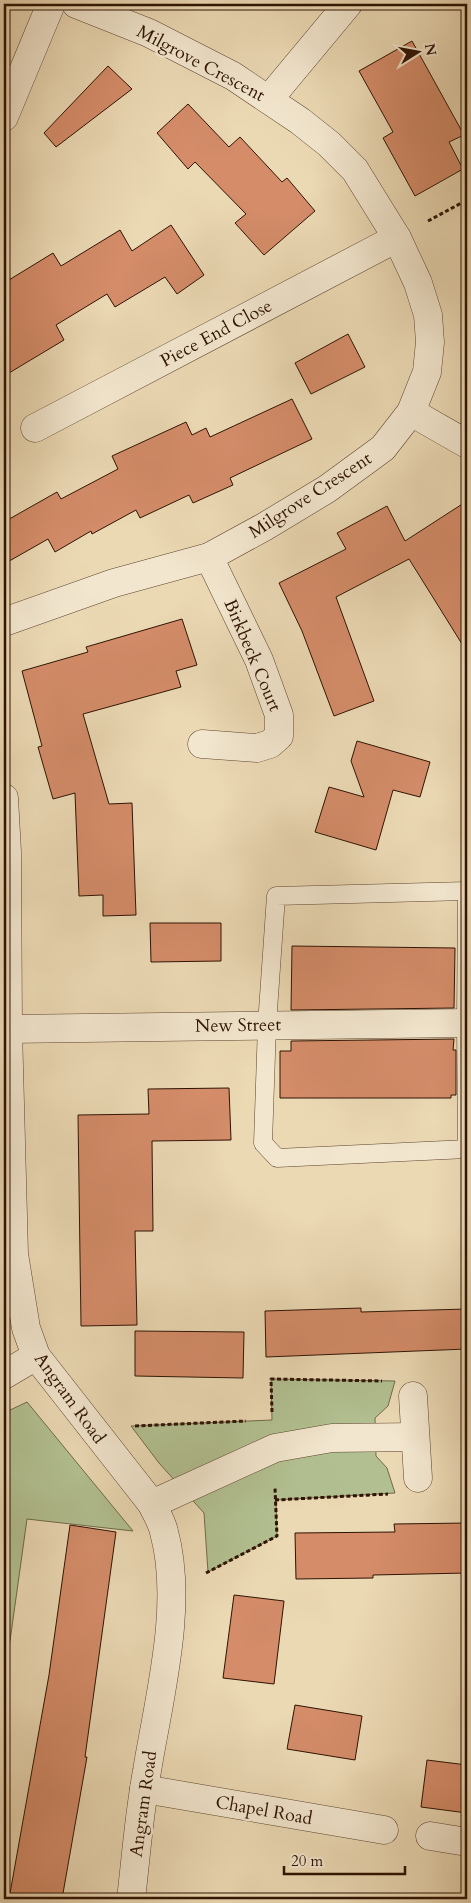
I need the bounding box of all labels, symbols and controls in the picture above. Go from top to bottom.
street label: Milgrove Crescent [132,19,270,108]
north arrow [394,28,444,78]
text: N [420,42,441,57]
street label: Piece End Close [156,294,276,373]
street label: Milgrove Crescent [244,446,377,545]
street label: Birkbeck Court [218,595,288,715]
street label: New Street [195,1012,282,1039]
street label: Angram Road [28,1348,111,1449]
street label: Angram Road [124,1749,163,1859]
street label: Chapel Road [213,1790,315,1831]
scale bar [284,1843,405,1875]
text: 20 m [291,1851,323,1871]

